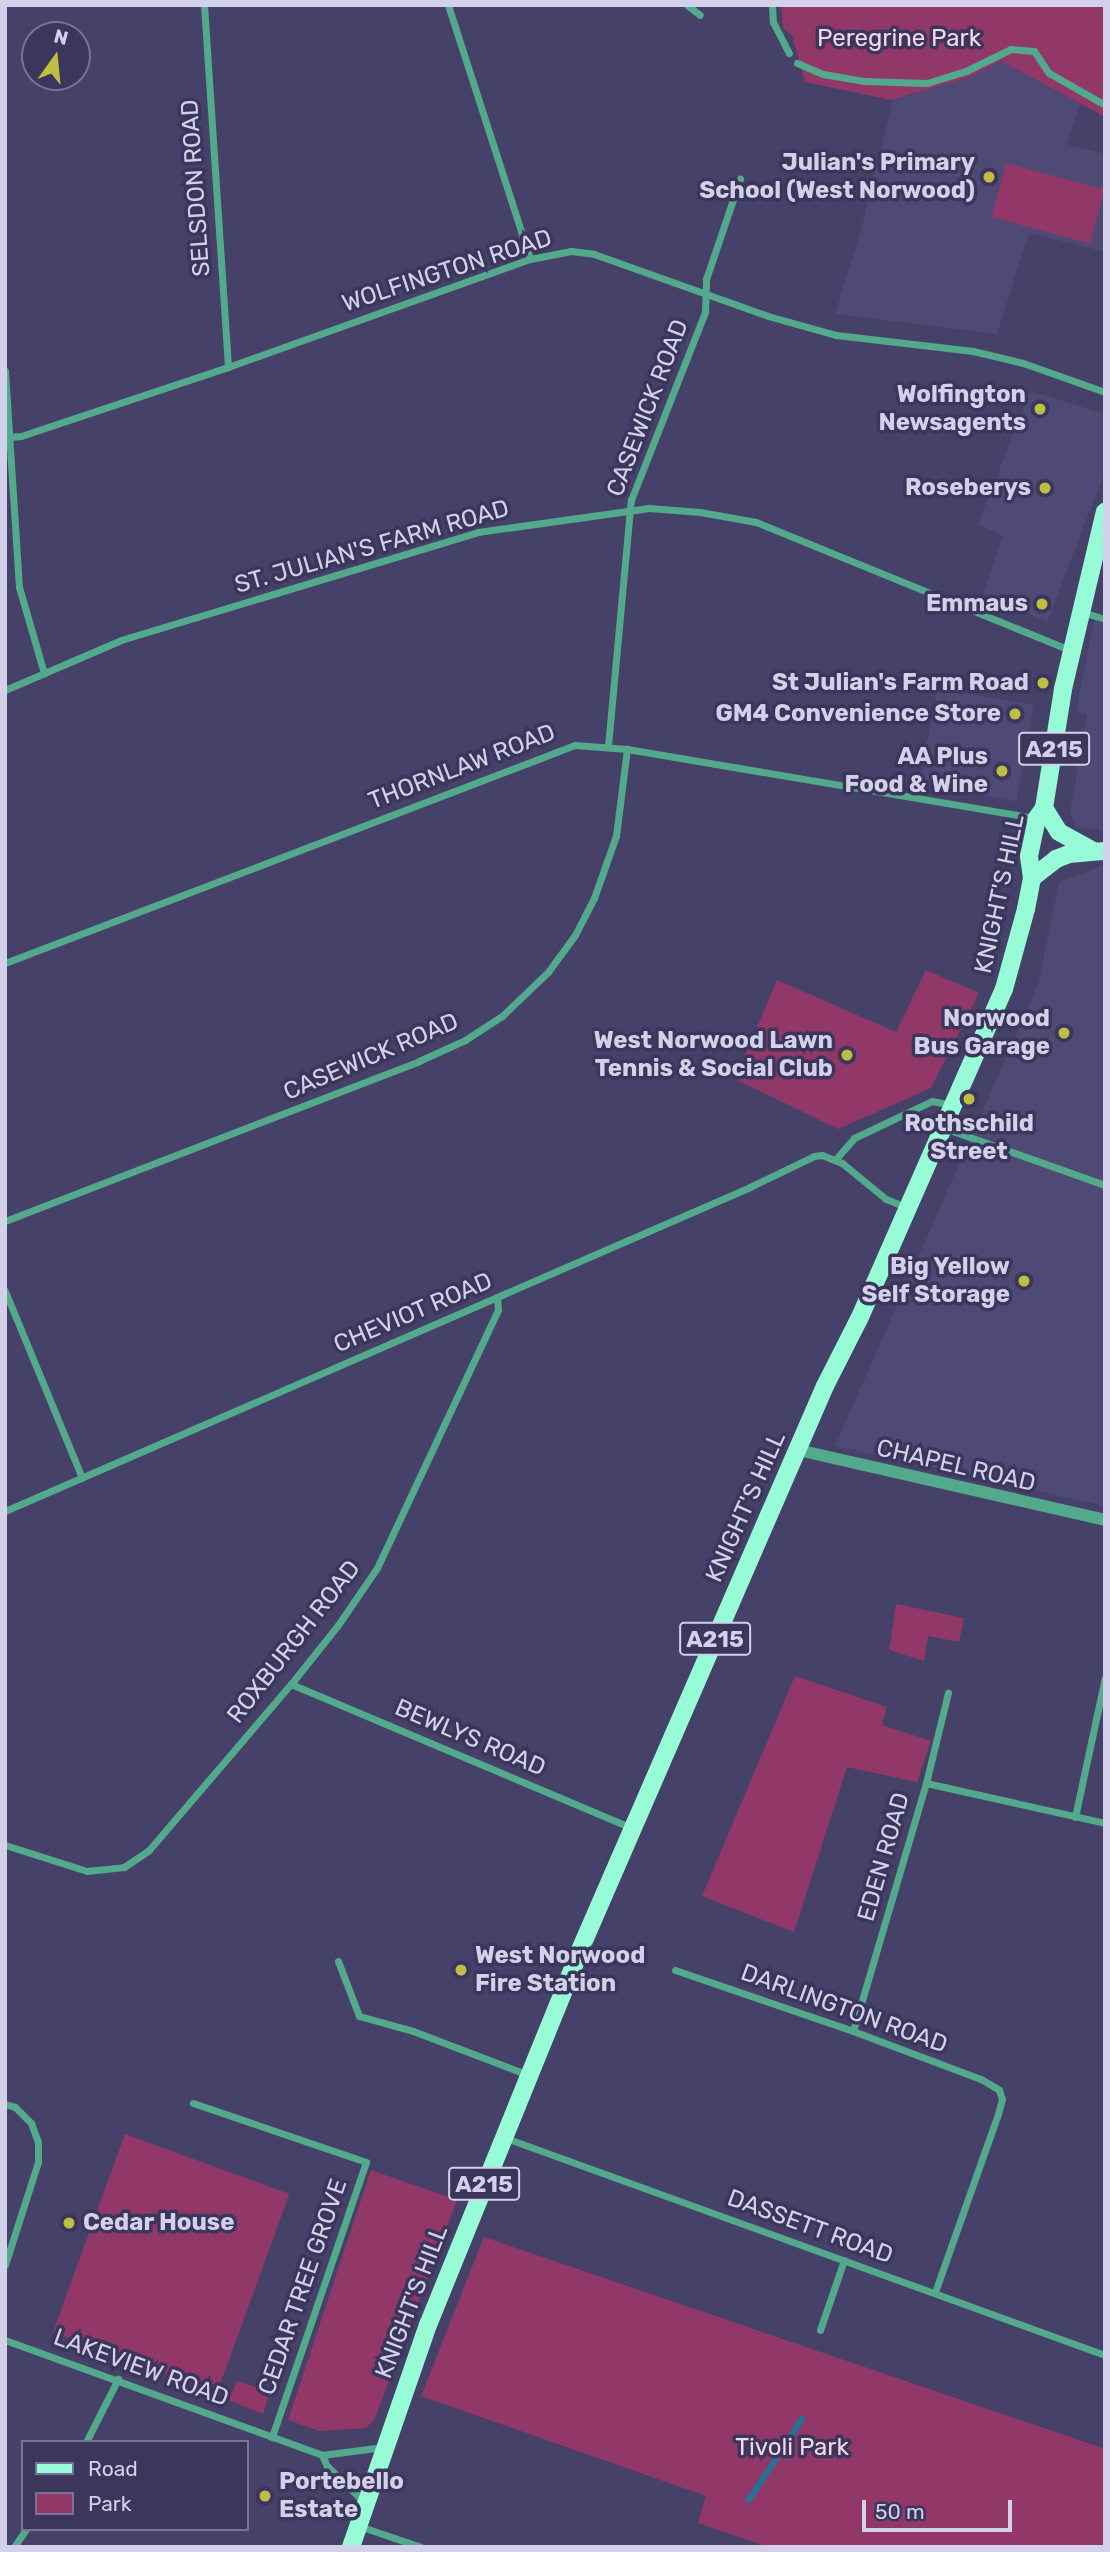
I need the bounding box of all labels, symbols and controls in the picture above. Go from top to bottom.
north arrow [21,21,91,91]
text: N [51,24,71,50]
park label: Peregrine Park [817,25,981,53]
street label: SELSDON ROAD [175,98,217,278]
place label: Julian's Primary School (West Norwood) [699,149,975,205]
marker: Julian's Primary School (West Norwood) [981,169,997,185]
street label: WOLFINGTON ROAD [339,224,555,318]
street label: CASEWICK ROAD [601,315,695,501]
place label: Wolfington Newsagents [878,381,1026,437]
marker: Wolfington Newsagents [1032,401,1048,417]
place label: Roseberys [905,474,1031,502]
marker: Roseberys [1037,480,1053,496]
street label: ST. JULIAN'S FARM ROAD [232,494,512,600]
place label: Emmaus [926,590,1028,618]
marker: Emmaus [1034,596,1050,612]
place label: St Julian's Farm Road [772,669,1029,697]
marker: St Julian's Farm Road [1035,675,1051,691]
place label: GM4 Convenience Store [715,700,1001,728]
marker: GM4 Convenience Store [1007,706,1023,722]
street label: THORNLAW ROAD [364,718,560,816]
road number: A215 [1017,730,1091,768]
place label: AA Plus Food & Wine [844,743,988,799]
marker: AA Plus Food & Wine [994,763,1010,779]
street label: KNIGHT'S HILL [969,812,1031,976]
place label: Norwood Bus Garage [914,1005,1050,1061]
street label: CASEWICK ROAD [279,1007,463,1107]
marker: Norwood Bus Garage [1056,1025,1072,1041]
place label: West Norwood Lawn Tennis & Social Club [594,1027,833,1083]
marker: West Norwood Lawn Tennis & Social Club [839,1047,855,1063]
marker: Rothschild Street [961,1091,977,1107]
place label: Rothschild Street [904,1110,1034,1166]
place label: Big Yellow Self Storage [861,1253,1010,1309]
street label: CHEVIOT ROAD [329,1267,497,1359]
marker: Big Yellow Self Storage [1016,1273,1032,1289]
street label: KNIGHT'S HILL [700,1427,792,1587]
street label: CHAPEL ROAD [873,1434,1039,1498]
street label: ROXBURGH ROAD [221,1555,367,1729]
road number: A215 [678,1620,752,1658]
street label: BEWLYS ROAD [390,1693,550,1783]
street label: EDEN ROAD [852,1789,916,1925]
place label: West Norwood Fire Station [475,1942,645,1998]
street label: DARLINGTON ROAD [737,1958,951,2060]
marker: West Norwood Fire Station [453,1962,469,1978]
road number: A215 [447,2164,521,2204]
street label: CEDAR TREE GROVE [252,2175,354,2399]
street label: DASSETT ROAD [723,2184,897,2270]
place label: Cedar House [83,2209,235,2237]
marker: Cedar House [61,2215,77,2231]
street label: KNIGHT'S HILL [370,2221,454,2383]
street label: LAKEVIEW ROAD [49,2323,233,2413]
park label: Tivoli Park [735,2434,849,2462]
legend [21,2440,248,2531]
text: Road [88,2456,138,2481]
place label: Portebello Estate [279,2468,404,2524]
scale bar [865,2486,1016,2530]
marker: Portebello Estate [257,2488,273,2504]
text: Park [88,2491,132,2516]
text: 50 m [875,2499,925,2524]

